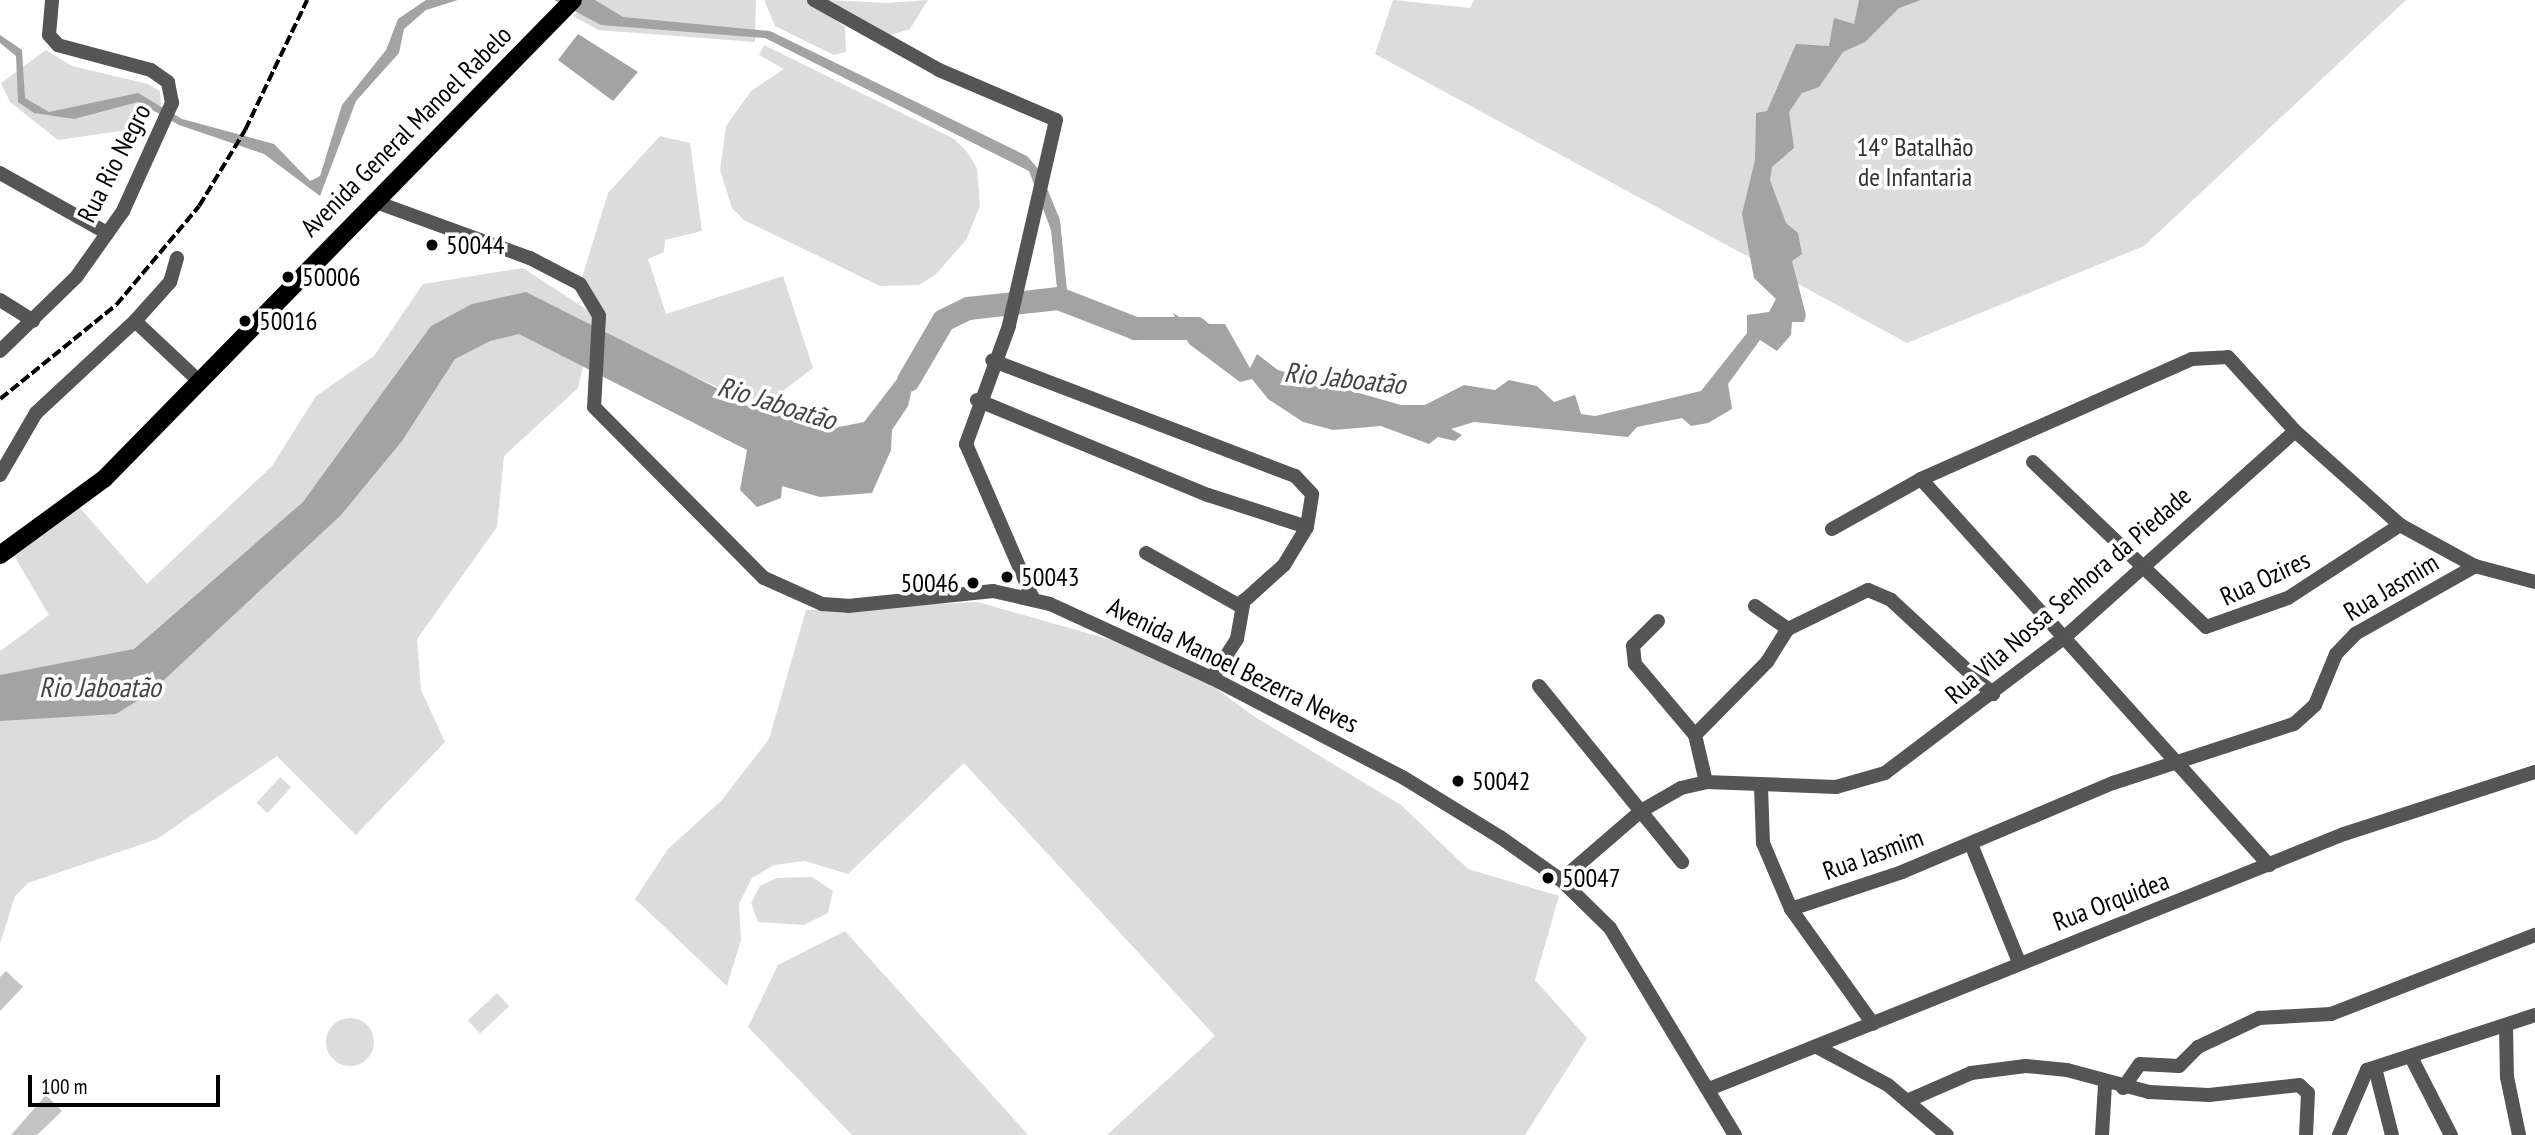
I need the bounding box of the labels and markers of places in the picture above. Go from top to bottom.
place label: 50044 [446,229,504,261]
marker: 50044 [424,237,440,253]
place label: 50006 [302,261,360,293]
marker: 50006 [280,269,296,285]
place label: 50016 [259,305,317,337]
marker: 50016 [237,313,253,329]
place label: 50043 [1021,561,1079,593]
place label: 50046 [901,567,959,599]
marker: 50043 [999,569,1015,585]
marker: 50046 [965,575,981,591]
place label: 50042 [1472,765,1530,797]
marker: 50042 [1450,773,1466,789]
place label: 50047 [1562,862,1620,894]
marker: 50047 [1540,870,1556,886]

